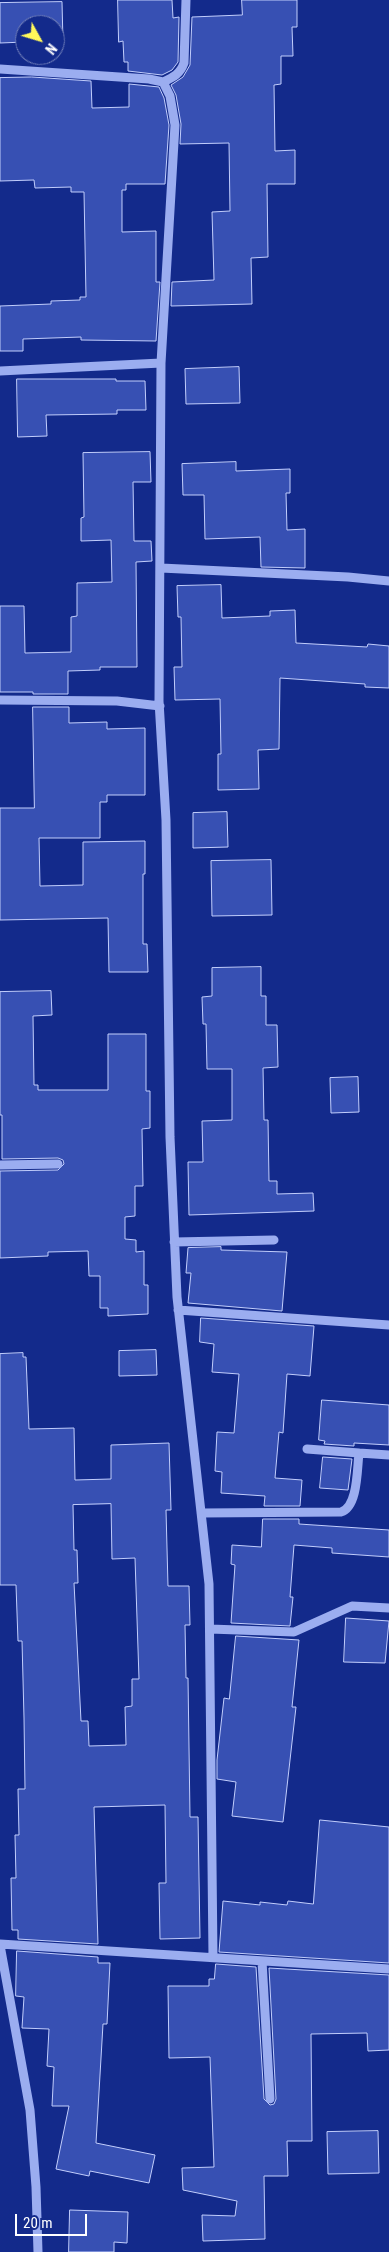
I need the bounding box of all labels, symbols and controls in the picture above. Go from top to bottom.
north arrow [15,15,65,65]
text: N [42,40,60,57]
scale bar [18,2204,90,2236]
text: 20 m [23,2214,53,2232]

